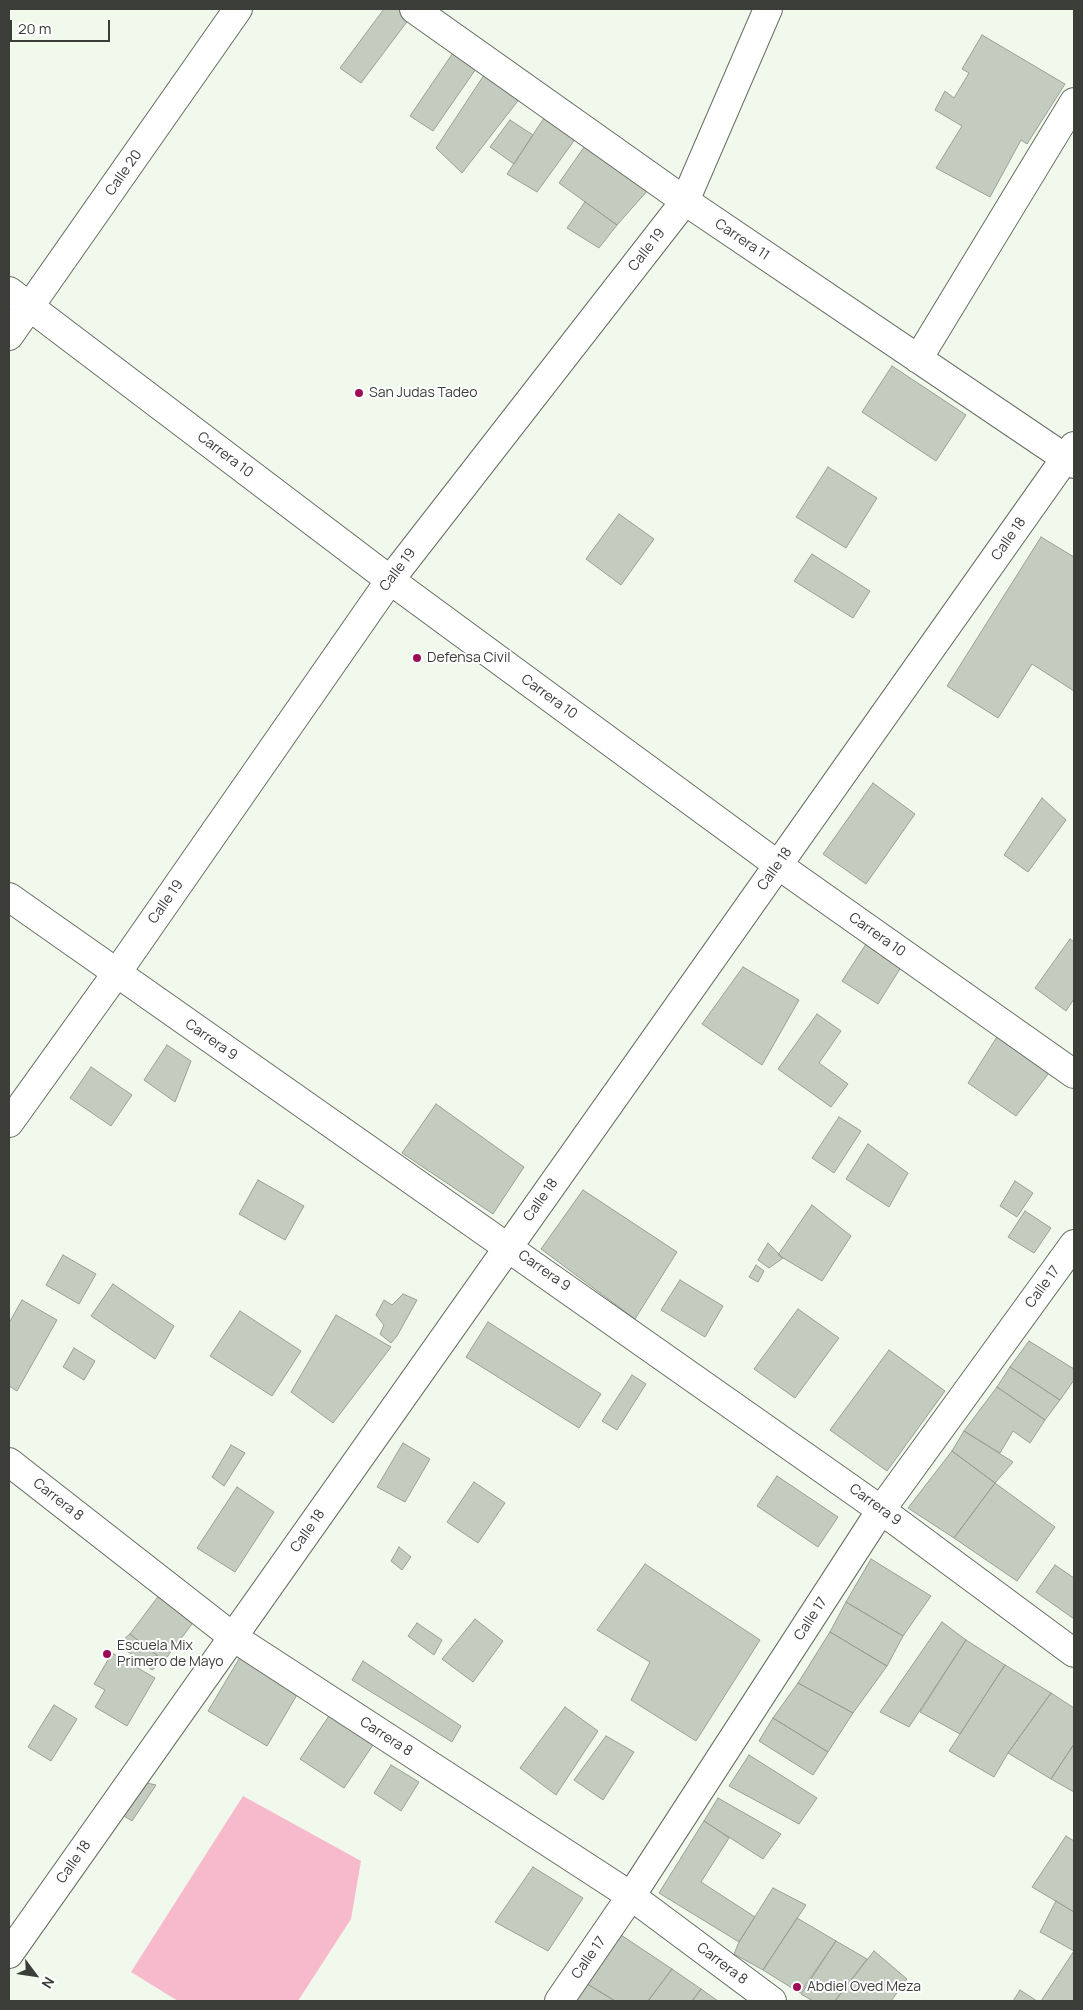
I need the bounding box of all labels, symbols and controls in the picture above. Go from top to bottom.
scale bar [12,10,112,42]
text: 20 m [18,18,51,39]
street label: Calle 20 [102,147,146,199]
street label: Carrera 11 [712,216,772,264]
street label: Calle 19 [625,225,669,275]
place label: San Judas Tadeo [369,385,477,401]
marker: San Judas Tadeo [353,387,365,399]
street label: Carrera 10 [194,429,256,481]
street label: Calle 18 [988,514,1030,564]
street label: Calle 19 [376,545,420,595]
place label: Defensa Civil [427,650,510,666]
marker: Defensa Civil [411,652,423,664]
street label: Carrera 10 [518,671,580,723]
street label: Calle 18 [754,844,796,894]
street label: Calle 19 [145,877,187,927]
street label: Carrera 10 [845,909,909,961]
street label: Carrera 9 [182,1016,240,1064]
street label: Calle 18 [520,1175,562,1225]
street label: Carrera 9 [515,1247,573,1295]
street label: Calle 17 [1022,1263,1064,1311]
street label: Carrera 8 [29,1475,87,1525]
street label: Carrera 9 [846,1481,904,1529]
street label: Calle 18 [287,1506,329,1556]
street label: Calle 17 [791,1594,831,1644]
place label: Escuela Mix Primero de Mayo [117,1638,224,1670]
marker: Escuela Mix Primero de Mayo [101,1648,113,1660]
street label: Carrera 8 [357,1714,415,1760]
street label: Calle 18 [53,1837,95,1887]
street label: Calle 17 [568,1934,610,1982]
street label: Carrera 8 [693,1939,751,1989]
north arrow [10,1950,60,2000]
text: N [38,1974,59,1992]
place label: Abdiel Oved Meza [807,1979,921,1995]
marker: Abdiel Oved Meza [791,1981,803,1993]

